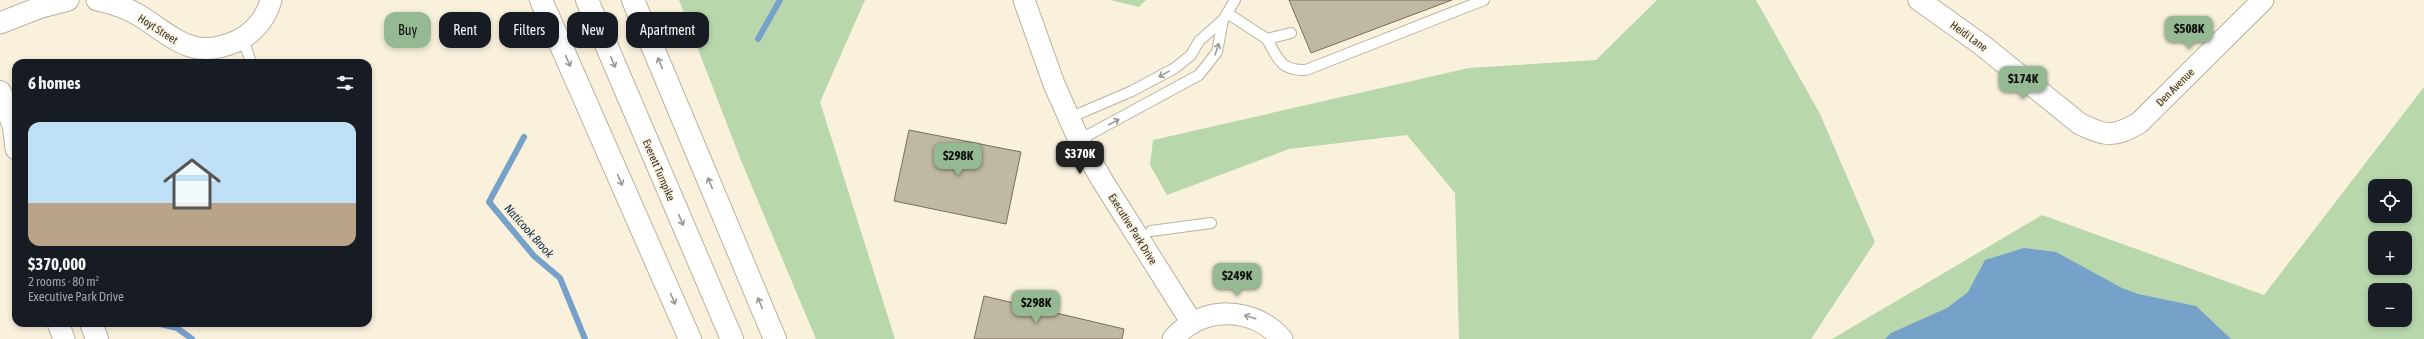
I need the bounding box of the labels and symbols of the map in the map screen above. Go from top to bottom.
street label: Hoyt Street [136,12,180,46]
pin: $508K [2161,16,2217,50]
street label: Heidi Lane [1948,19,1990,53]
one-way arrow [1214,42,1221,55]
one-way arrow [565,55,572,67]
one-way arrow [610,55,618,67]
one-way arrow [655,58,663,70]
pin: $174K [1995,66,2051,100]
street label: Den Avenue [2154,66,2196,108]
one-way arrow [1158,71,1170,79]
one-way arrow [1107,117,1119,125]
street label: Everett Turnpike [641,137,677,203]
pin: $370K [1052,141,1108,175]
pin: $298K [930,143,986,177]
one-way arrow [617,174,625,186]
one-way arrow [706,178,713,190]
street label: Executive Park Drive [1106,191,1160,267]
water label: Naticook Brook [501,201,557,261]
one-way arrow [678,213,685,225]
pin: $249K [1209,263,1265,297]
pin: $298K [1008,290,1064,324]
one-way arrow [669,293,677,305]
one-way arrow [756,298,763,310]
one-way arrow [1244,313,1256,321]

